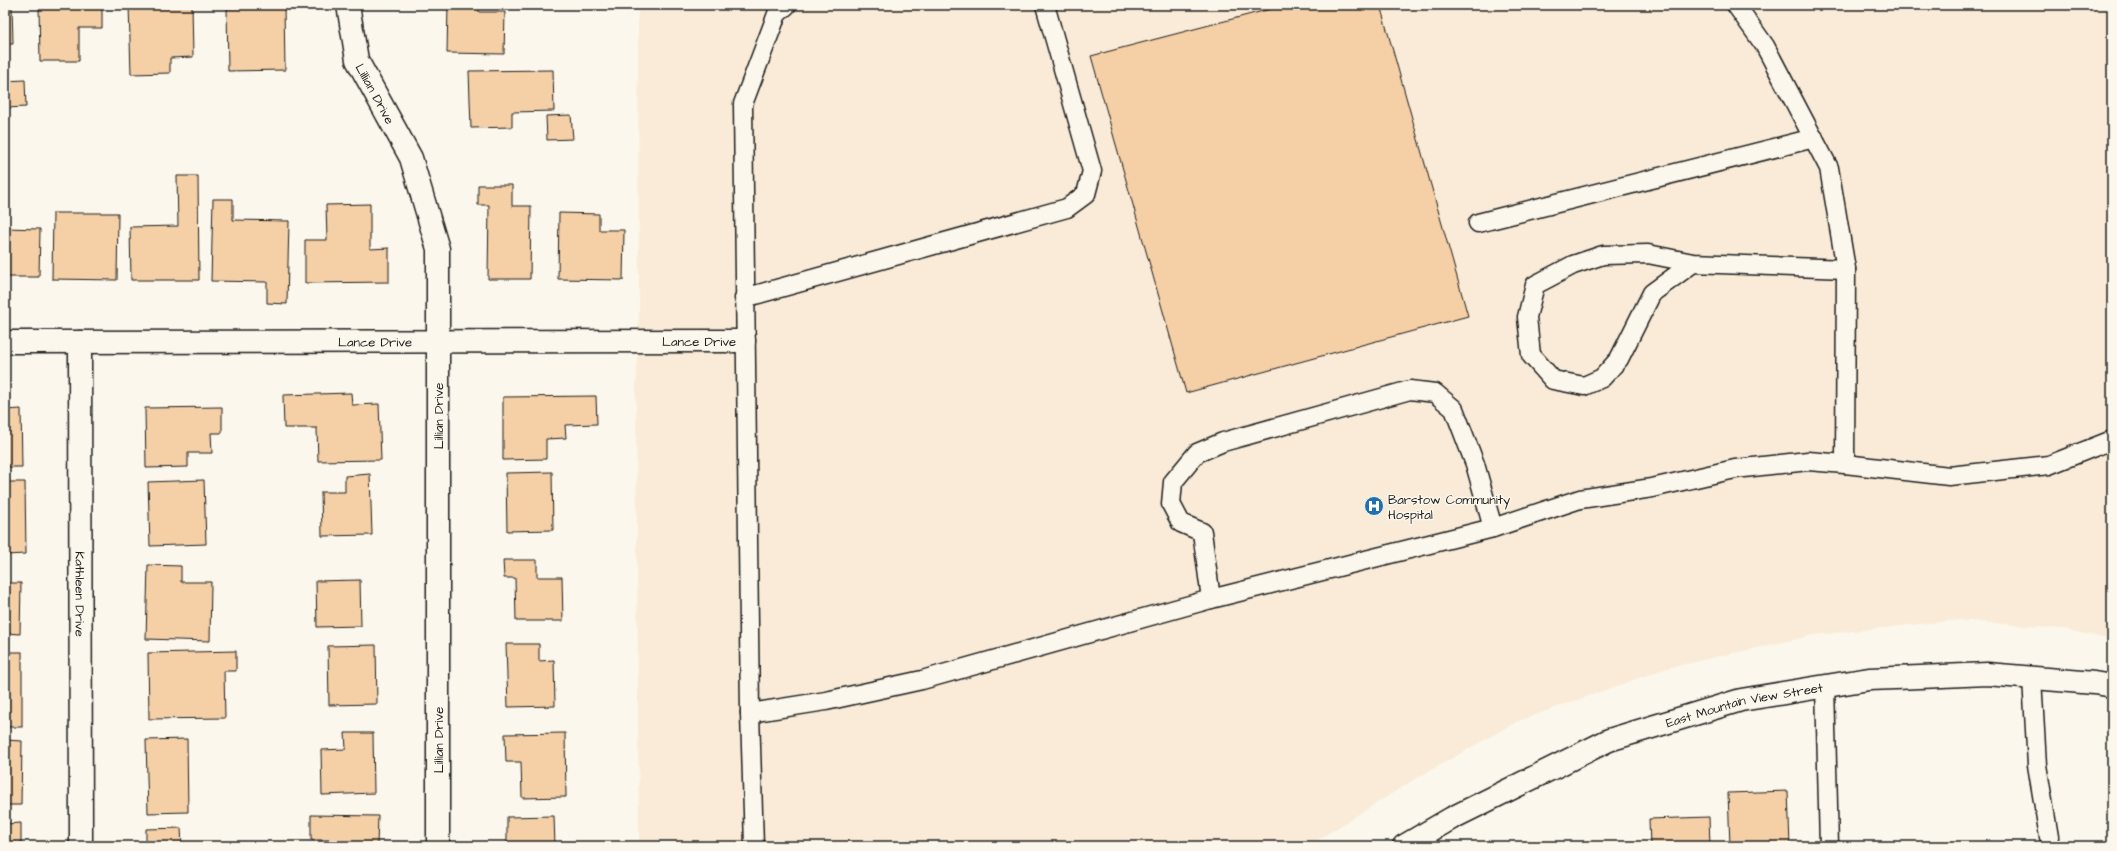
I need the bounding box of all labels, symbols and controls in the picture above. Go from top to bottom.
street label: Lillian Drive [351,60,399,128]
street label: Lance Drive [338,333,412,352]
street label: Lance Drive [662,333,736,351]
street label: Lillian Drive [430,383,448,449]
place label: Barstow Community Hospital [1388,491,1510,524]
hospital icon: Barstow Community Hospital [1363,495,1385,517]
street label: Kathleen Drive [70,551,89,637]
street label: East Mountain View Street [1664,679,1825,732]
street label: Lillian Drive [430,707,448,773]

